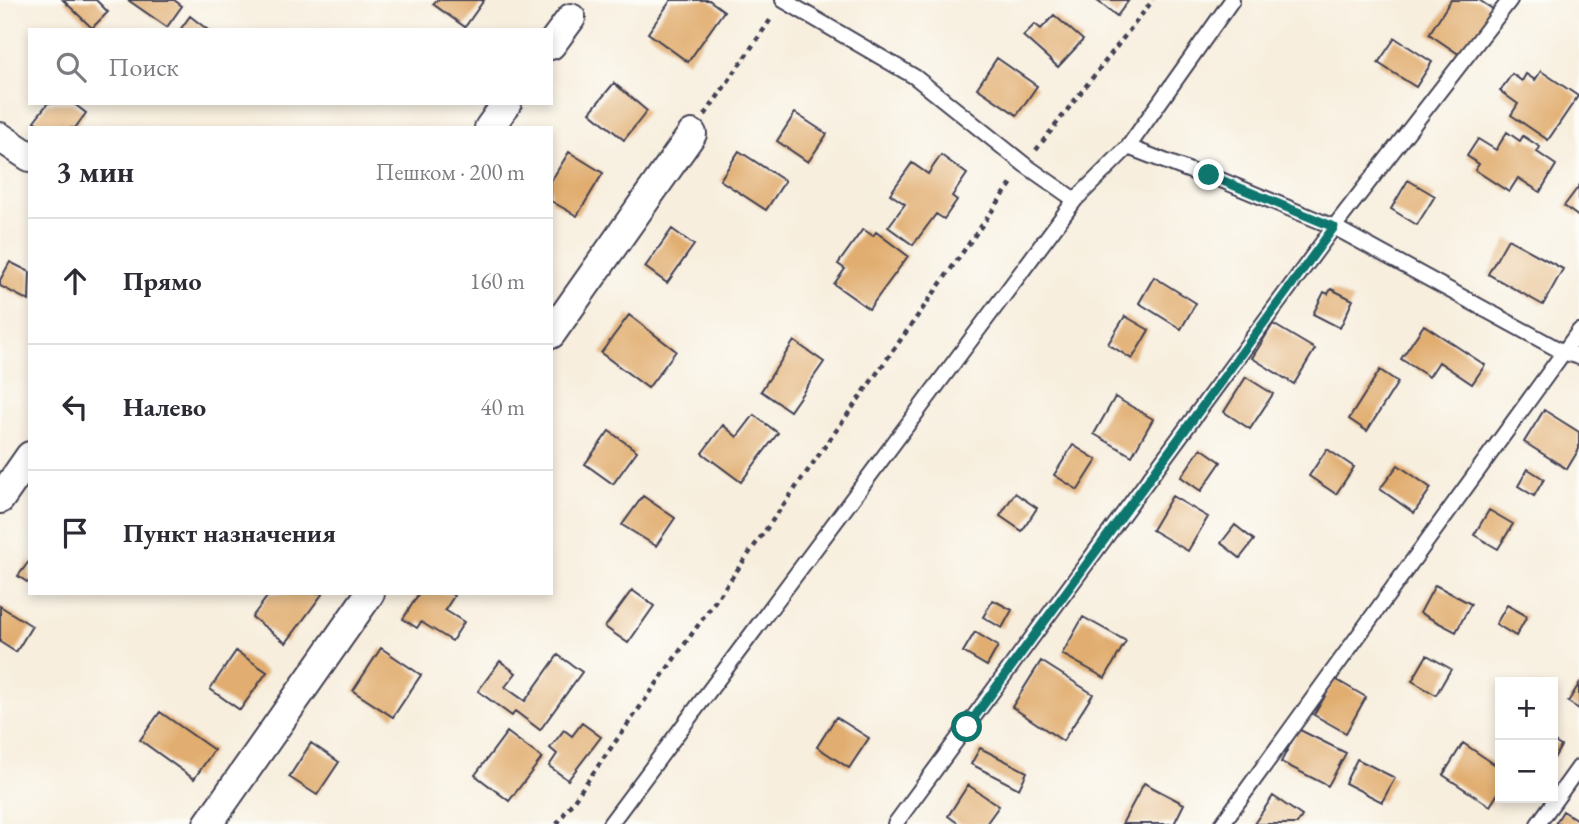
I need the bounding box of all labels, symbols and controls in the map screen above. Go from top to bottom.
search box [28,28,553,105]
icon: search [52,48,90,86]
text: Поиск [108,50,179,84]
text: 3 мин [56,152,134,191]
text: Пешком · 200 m [376,157,525,187]
route end [1193,159,1224,190]
icon: ahead [56,262,94,300]
text: Прямо [123,264,202,298]
text: 160 m [469,266,525,296]
icon: left [56,388,94,426]
text: Налево [123,390,206,424]
text: 40 m [480,392,525,422]
icon: arrive [56,514,94,552]
text: Пункт назначения [123,516,336,550]
map controls [1495,677,1558,803]
button: + [1495,677,1558,740]
route start [951,711,982,742]
button: − [1495,740,1558,803]

